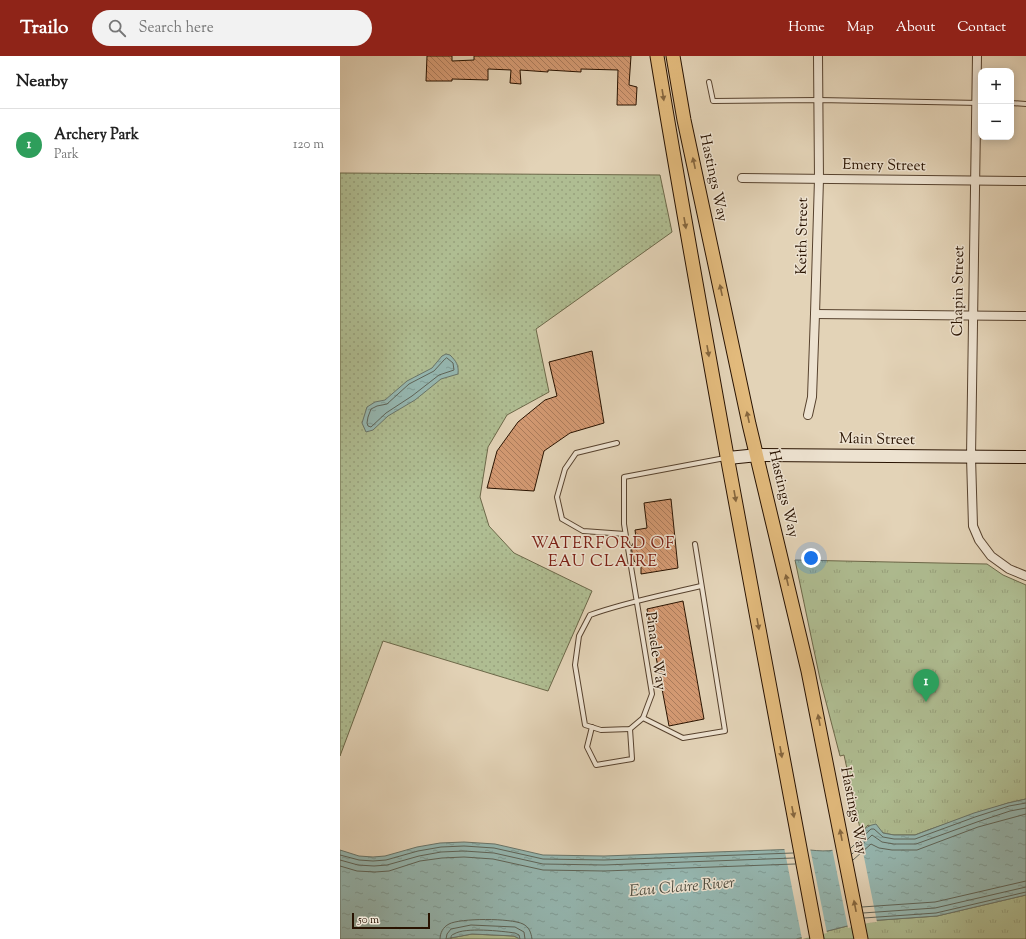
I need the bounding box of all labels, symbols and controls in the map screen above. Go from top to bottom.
search box [92,10,372,46]
text: Trailo [20,15,68,42]
icon: search [106,17,128,39]
text: Search here [138,18,214,39]
text: Home [788,18,825,38]
text: Map [847,18,874,38]
text: About [896,18,935,38]
text: Contact [957,18,1006,38]
map controls [978,68,1014,140]
button: + [978,68,1014,104]
text: Nearby [16,70,68,94]
one-way arrow [661,88,667,101]
button: − [978,104,1014,140]
text: Archery Park [54,125,139,146]
street label: Hastings Way [693,132,733,224]
text: 1 [27,136,31,154]
text: 120 m [293,136,324,154]
text: Park [54,146,79,164]
street label: Emery Street [842,155,926,177]
one-way arrow [690,157,696,169]
street label: Keith Street [792,197,814,275]
one-way arrow [683,217,689,229]
street label: Chapin Street [948,245,970,337]
one-way arrow [717,284,723,296]
one-way arrow [706,344,712,357]
one-way arrow [744,411,750,423]
street label: Main Street [839,429,915,451]
street label: Hastings Way [763,448,803,540]
one-way arrow [732,490,738,502]
district label: WATERFORD OF EAU CLAIRE [531,533,675,574]
your location [801,548,821,568]
one-way arrow [783,574,789,586]
street label: Pinacle Way [639,610,671,692]
one-way arrow [755,618,761,630]
pin: 1 [913,669,939,702]
one-way arrow [815,714,821,726]
one-way arrow [779,746,785,758]
street label: Hastings Way [834,765,872,857]
one-way arrow [790,806,796,819]
one-way arrow [838,829,844,842]
water label: Eau Claire River [628,872,736,904]
one-way arrow [852,900,858,912]
scale bar [352,911,430,930]
text: 50 m [358,912,379,928]

